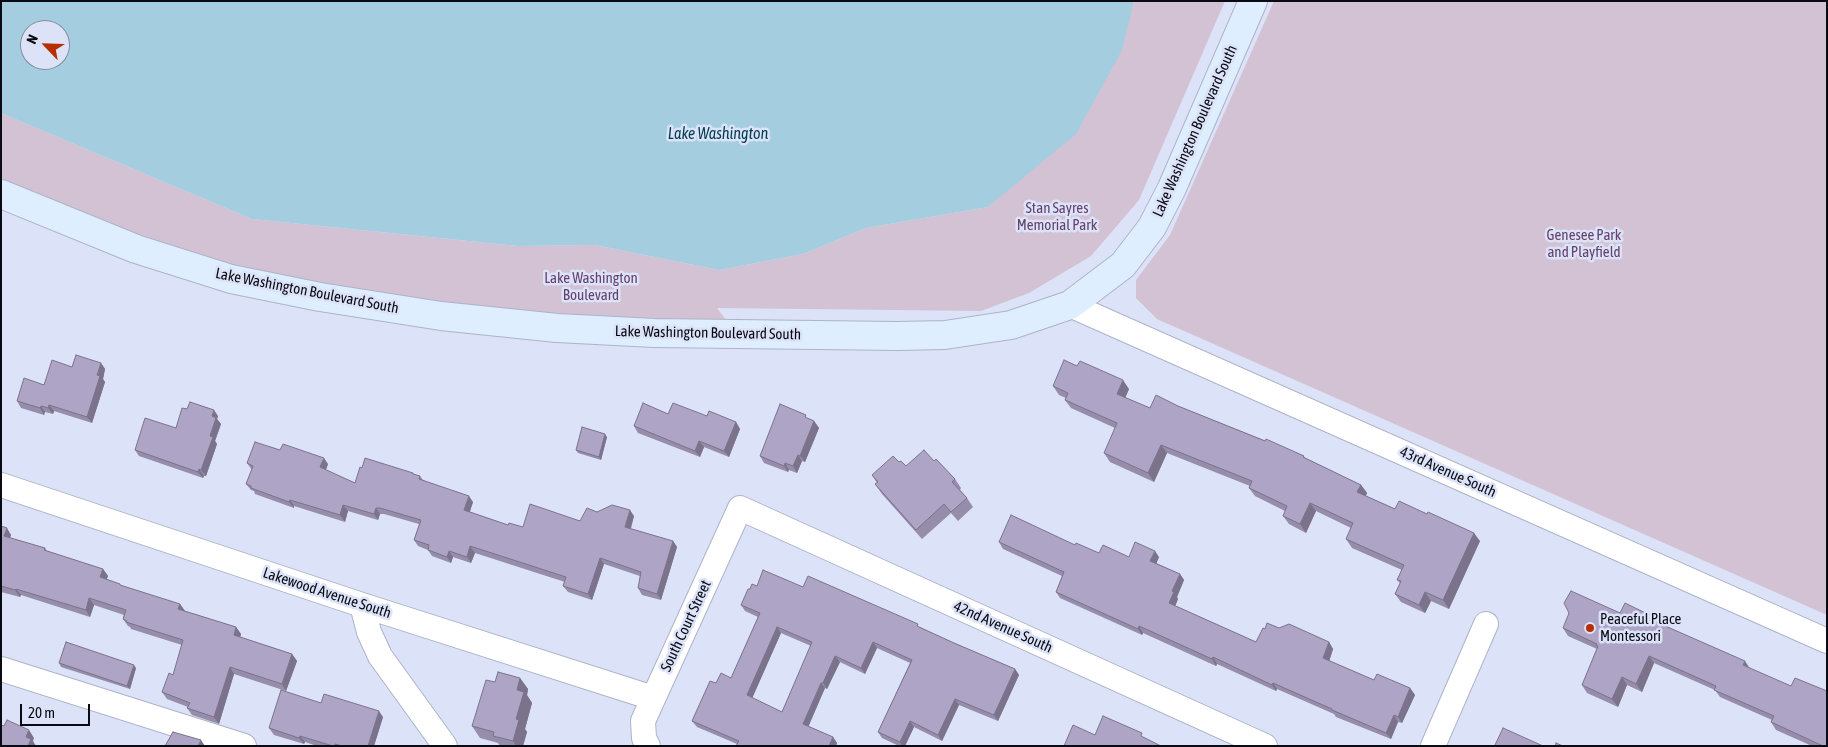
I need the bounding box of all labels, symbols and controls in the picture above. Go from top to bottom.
north arrow [20,20,70,70]
text: N [23,32,41,46]
street label: Lake Washington Boulevard South [1149,42,1241,220]
water label: Lake Washington [668,124,768,144]
park label: Stan Sayres Memorial Park [1017,199,1097,234]
park label: Genesee Park and Playfield [1547,226,1621,261]
street label: Lake Washington Boulevard South [214,264,400,318]
park label: Lake Washington Boulevard [544,269,638,304]
street label: Lake Washington Boulevard South [615,322,801,344]
street label: 43rd Avenue South [1397,443,1499,501]
street label: Lakewood Avenue South [261,564,393,622]
street label: South Court Street [657,577,715,675]
street label: 42nd Avenue South [951,597,1055,657]
place label: Peaceful Place Montessori [1600,610,1681,645]
marker: Peaceful Place Montessori [1584,622,1596,634]
scale bar [22,694,92,726]
text: 20 m [28,704,55,721]

